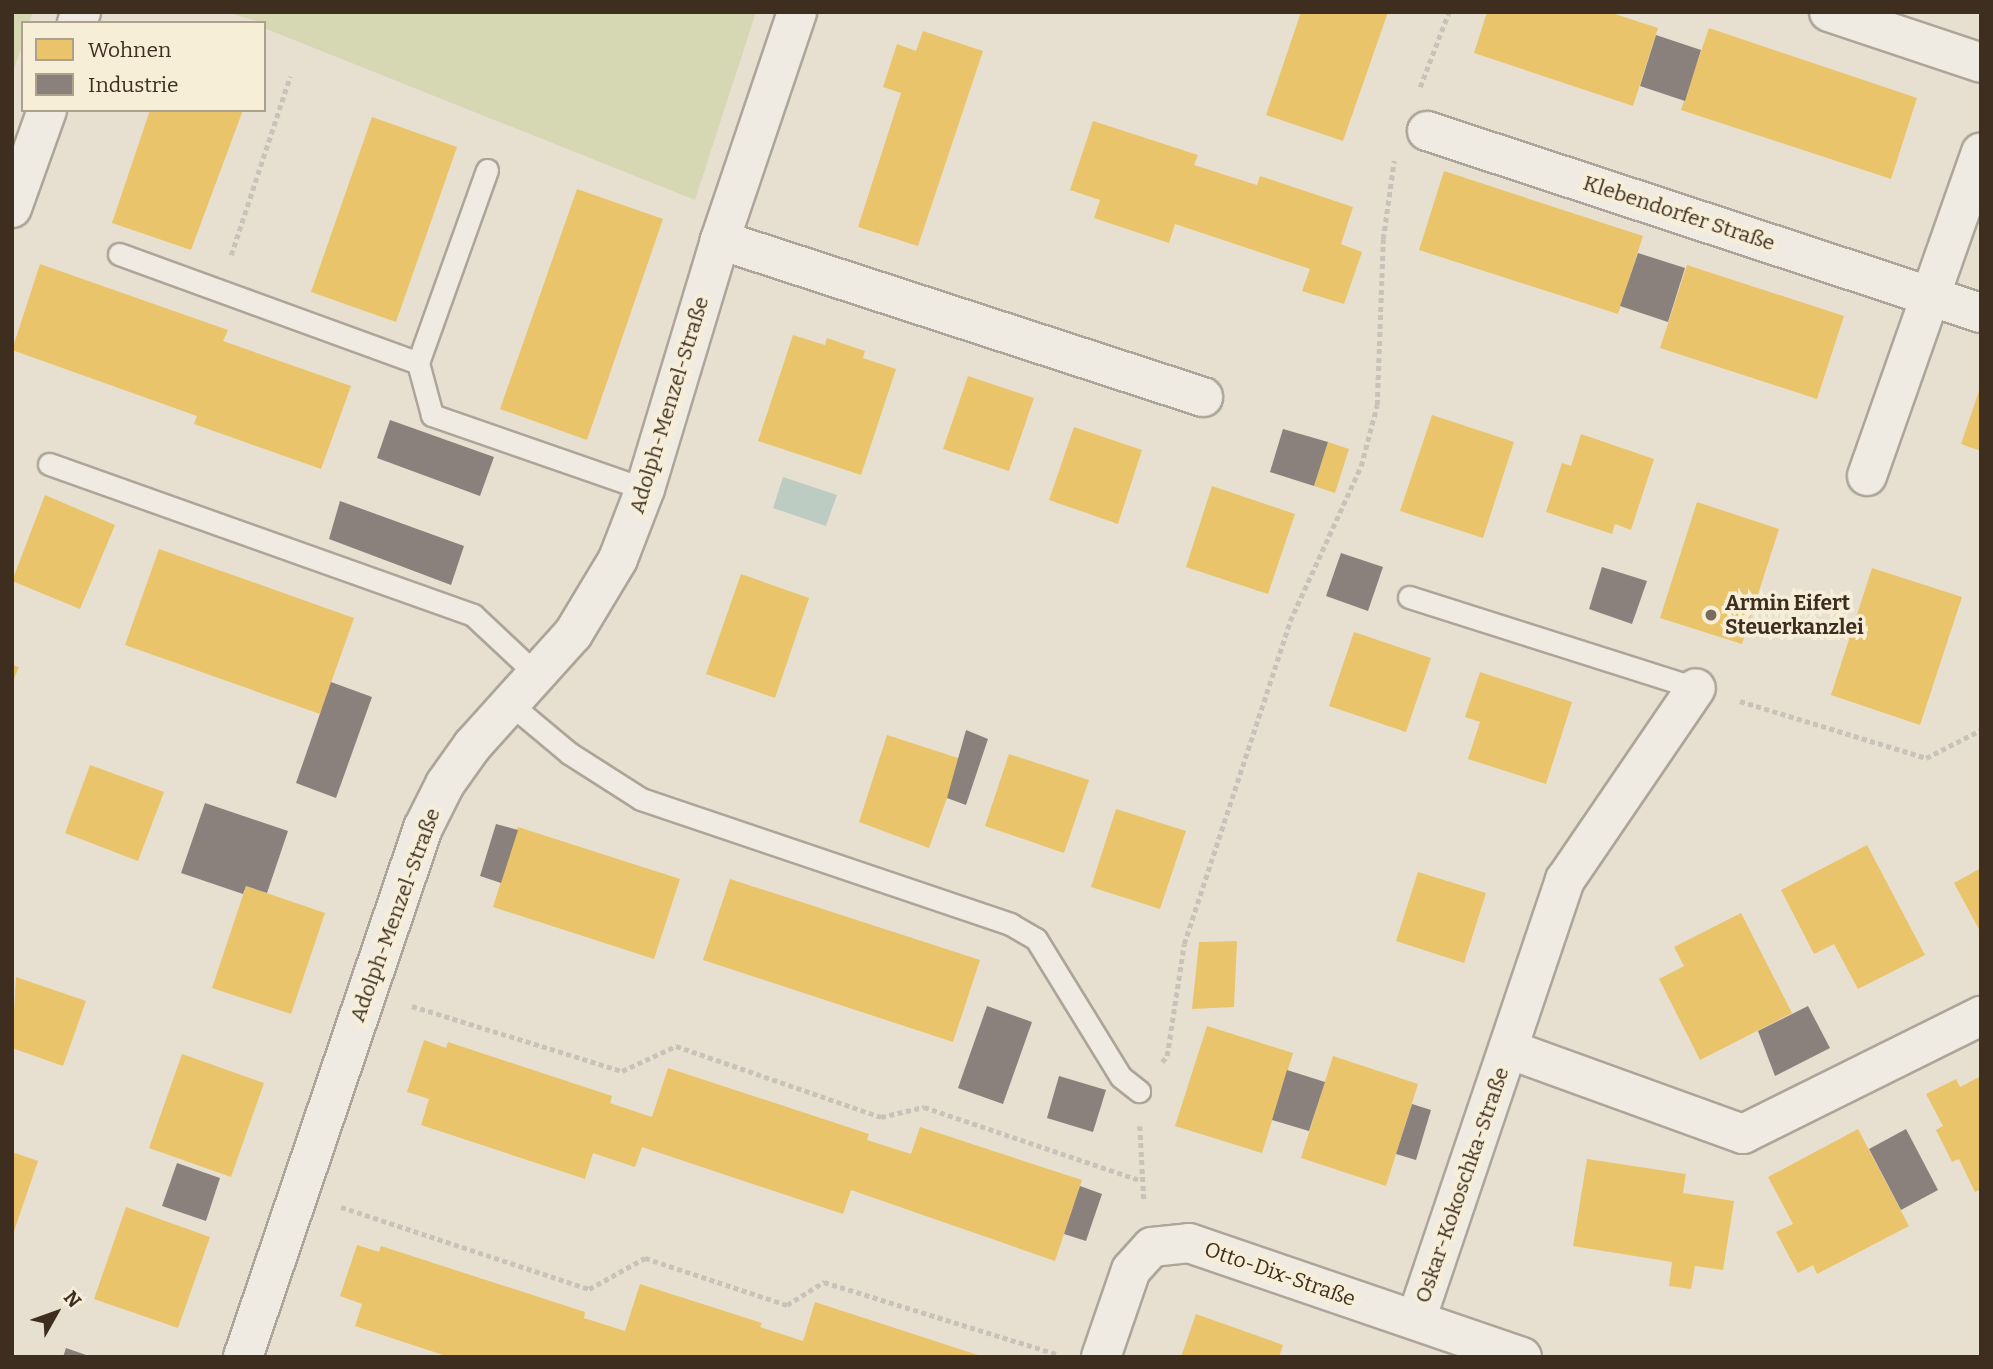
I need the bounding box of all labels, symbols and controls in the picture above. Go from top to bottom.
legend [21,21,266,112]
text: Wohnen [88,37,171,63]
text: Industrie [88,72,179,98]
street label: Klebendorfer Straße [1580,170,1778,256]
street label: Adolph-Menzel-Straße [624,293,714,517]
place label: Armin Eifert Steuerkanzlei [1725,590,1864,640]
marker: Armin Eifert Steuerkanzlei [1703,607,1719,623]
street label: Adolph-Menzel-Straße [345,805,445,1025]
street label: Oskar-Kokoschka-Straße [1410,1064,1514,1306]
street label: Otto-Dix-Straße [1201,1236,1359,1312]
north arrow [21,1278,91,1348]
text: N [59,1286,86,1312]

